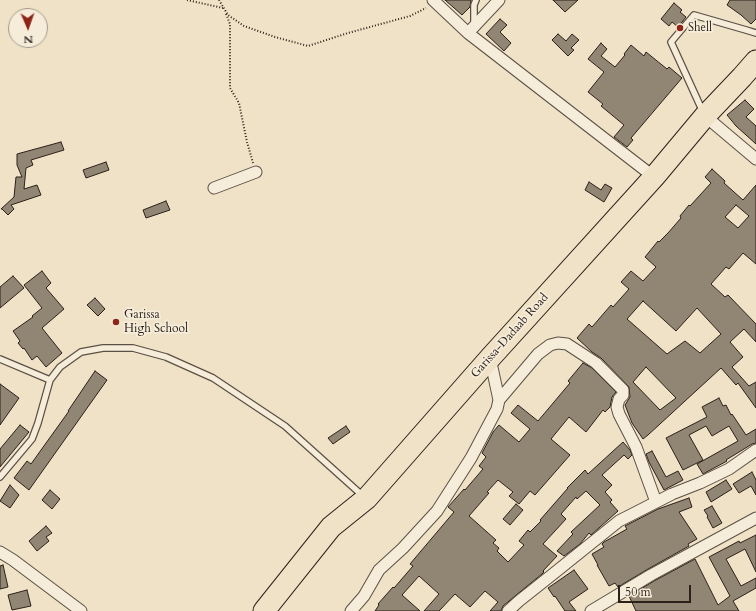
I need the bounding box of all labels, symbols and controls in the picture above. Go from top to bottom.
north arrow [8,8,48,48]
place label: Shell [688,21,712,35]
marker: Shell [675,23,685,33]
text: N [23,32,33,47]
street label: Garissa-Dadaab Road [468,291,552,381]
place label: Garissa High School [124,308,188,336]
marker: Garissa High School [111,317,121,327]
scale bar [620,577,693,603]
text: 50 m [625,584,651,600]

